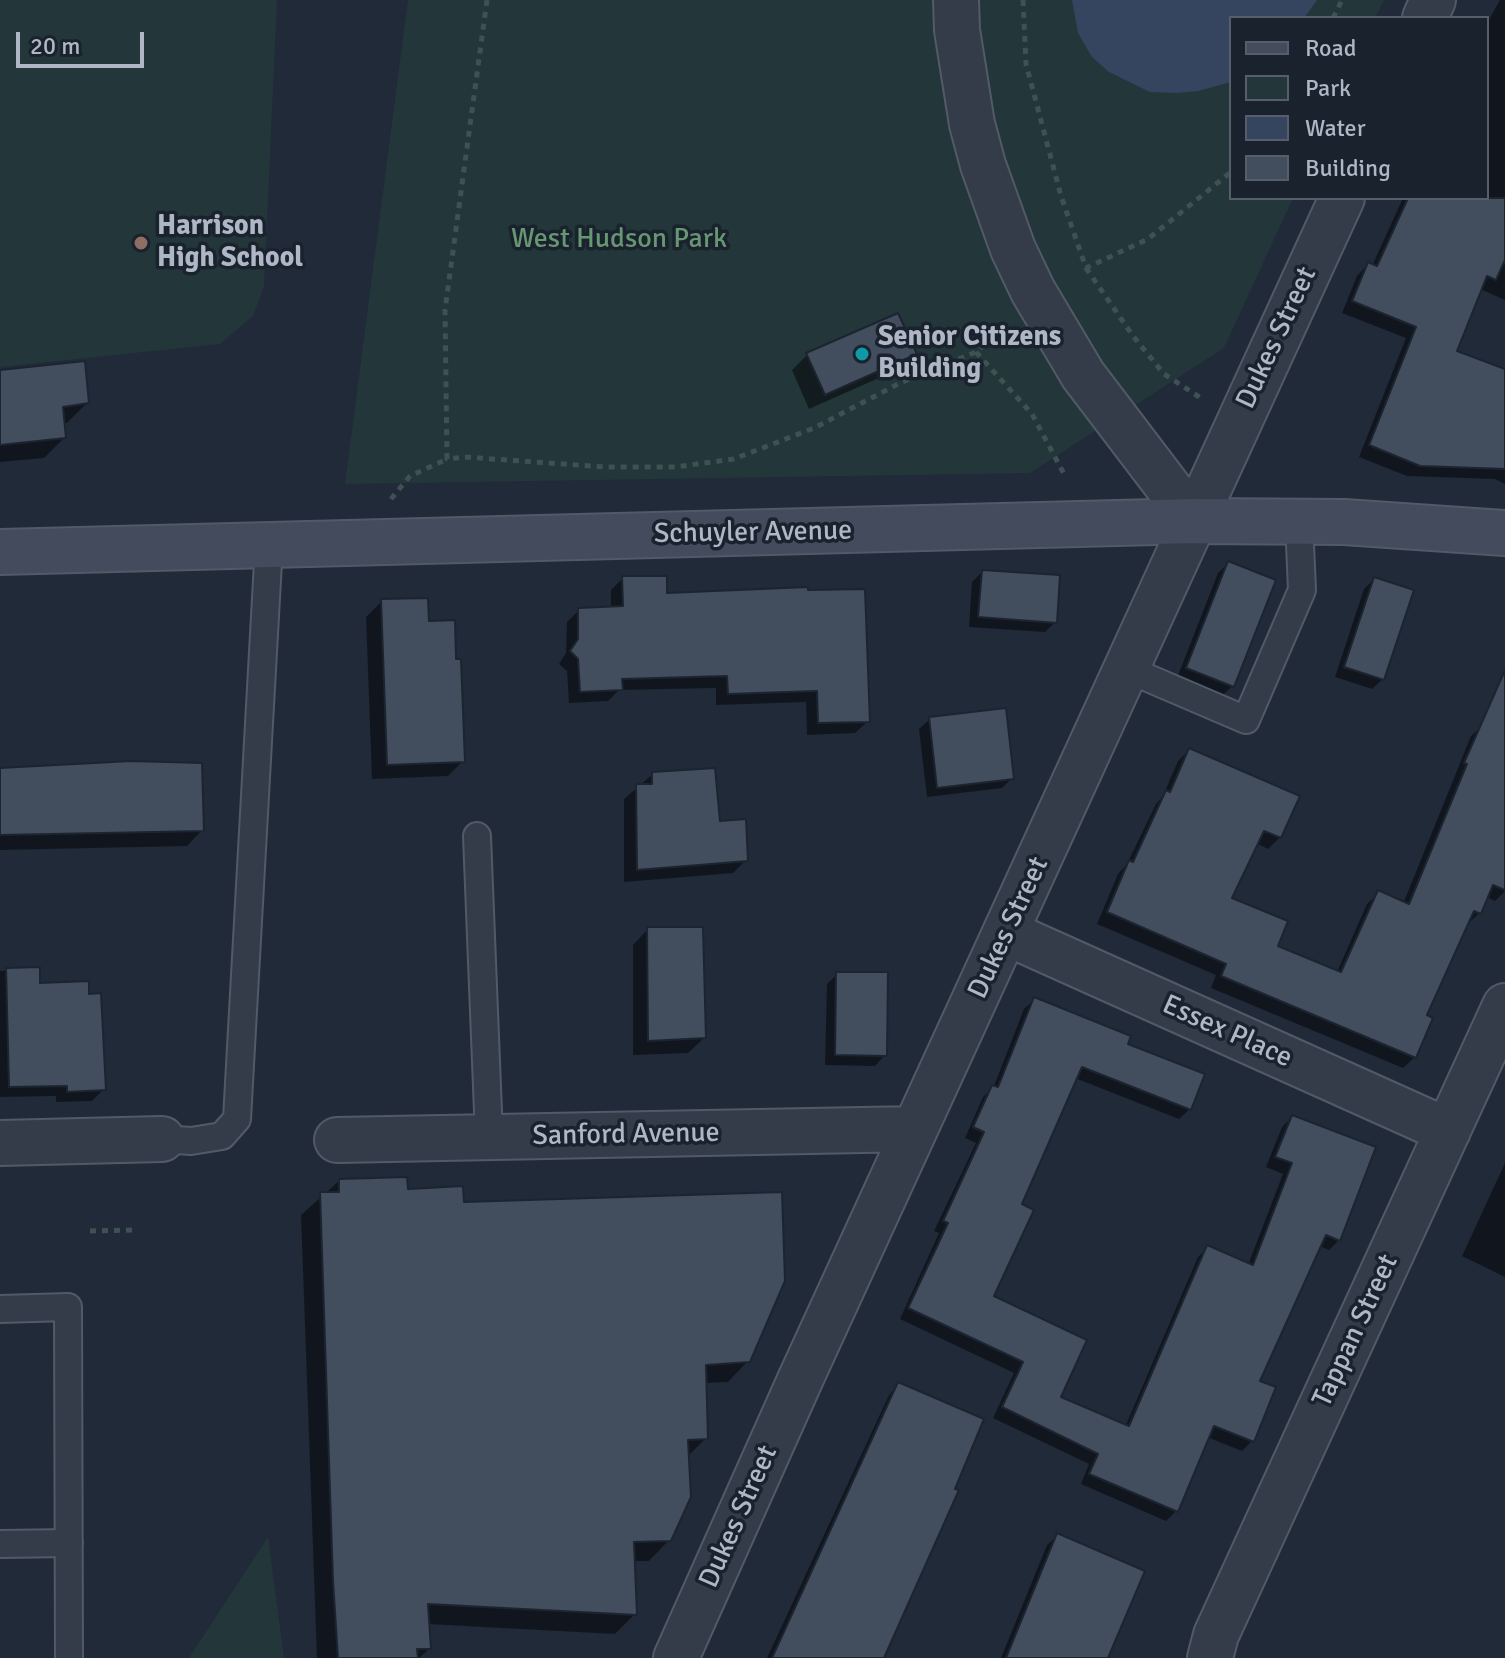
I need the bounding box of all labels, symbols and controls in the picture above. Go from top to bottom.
scale bar [20,16,148,66]
legend [1229,16,1489,200]
text: 20 m [30,31,80,61]
text: Road [1305,33,1356,63]
text: Park [1305,73,1351,103]
text: Water [1305,113,1365,143]
text: Building [1305,153,1391,183]
place label: Harrison High School [157,210,303,276]
park label: West Hudson Park [511,223,727,257]
marker: Harrison High School [132,234,150,252]
street label: Dukes Street [1230,262,1324,414]
place label: Senior Citizens Building [878,321,1061,387]
marker: Senior Citizens Building [853,345,871,363]
street label: Schuyler Avenue [654,514,852,552]
street label: Dukes Street [962,852,1056,1004]
street label: Essex Place [1157,988,1297,1076]
street label: Sanford Avenue [532,1117,720,1153]
street label: Tappan Street [1306,1250,1406,1412]
street label: Dukes Street [693,1441,785,1593]

